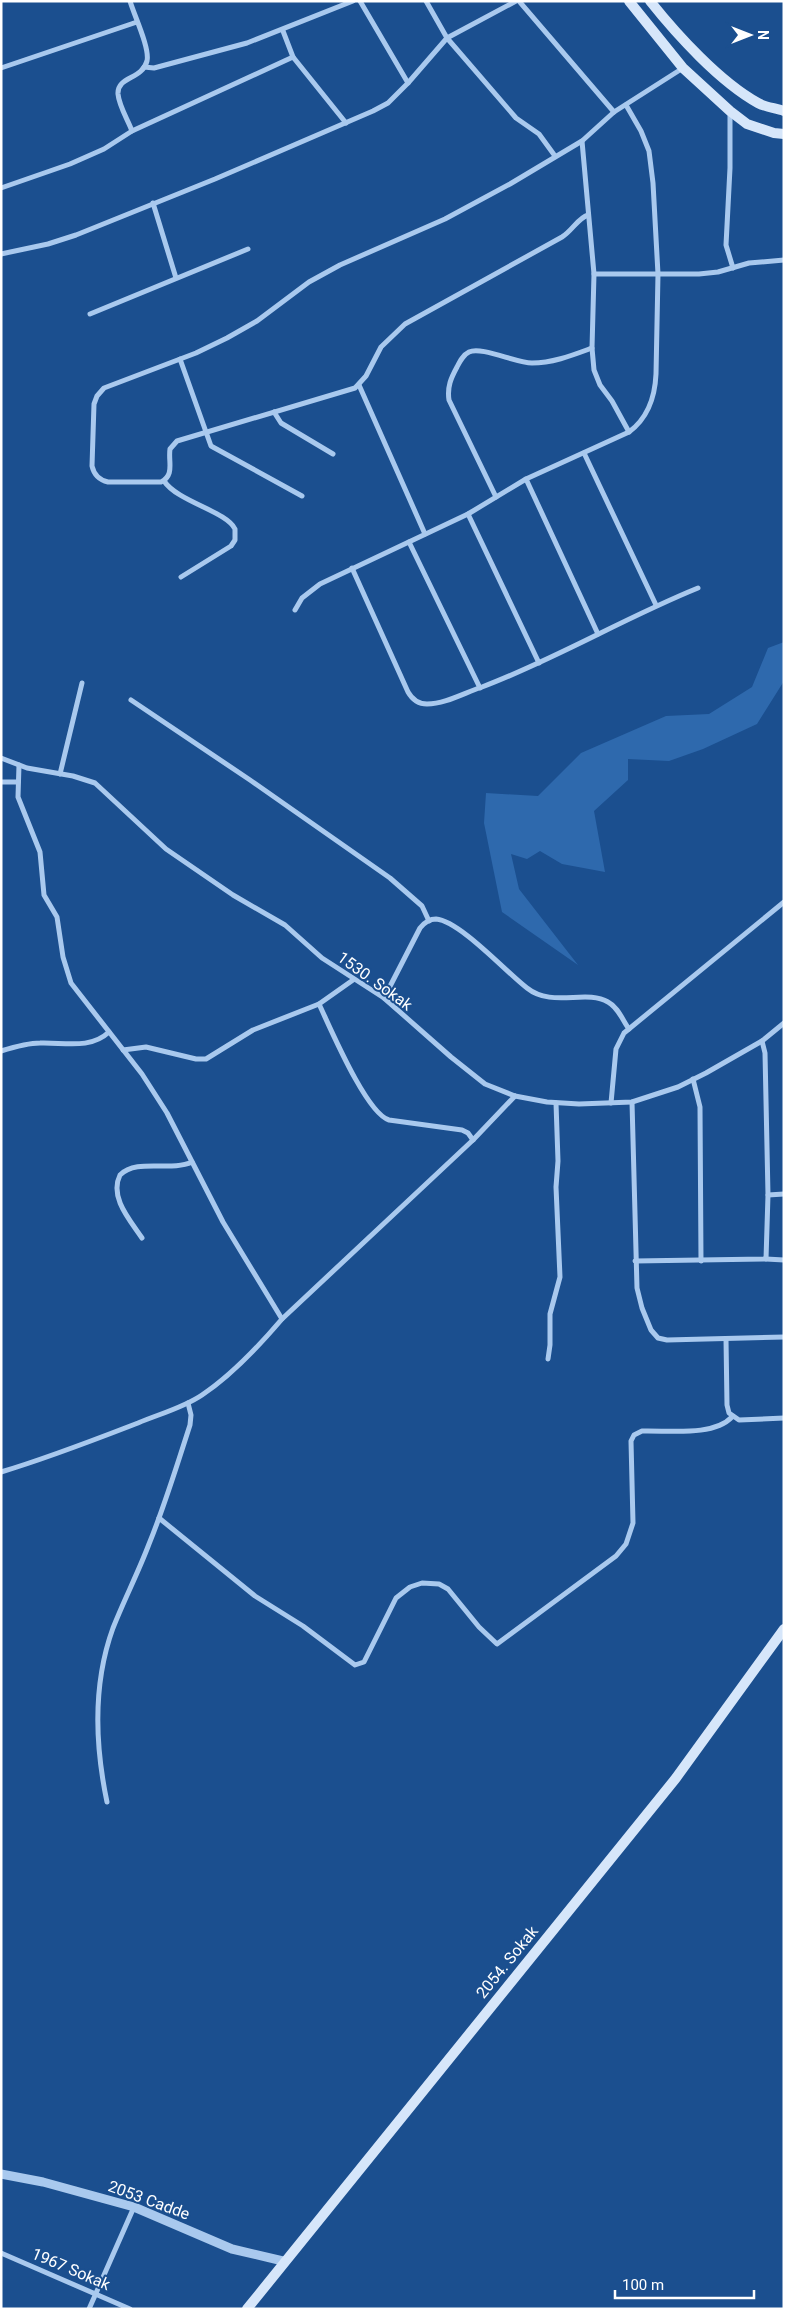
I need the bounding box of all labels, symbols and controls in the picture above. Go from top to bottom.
north arrow [725,10,775,60]
text: N [755,30,771,40]
street label: 1530. Sokak [334,948,417,1015]
street label: 2054. Sokak [472,1921,543,2002]
street label: 2053 Cadde [106,2176,192,2224]
street label: 1967 Sokak [29,2244,114,2294]
scale bar [615,2268,754,2300]
text: 100 m [622,2276,664,2294]

